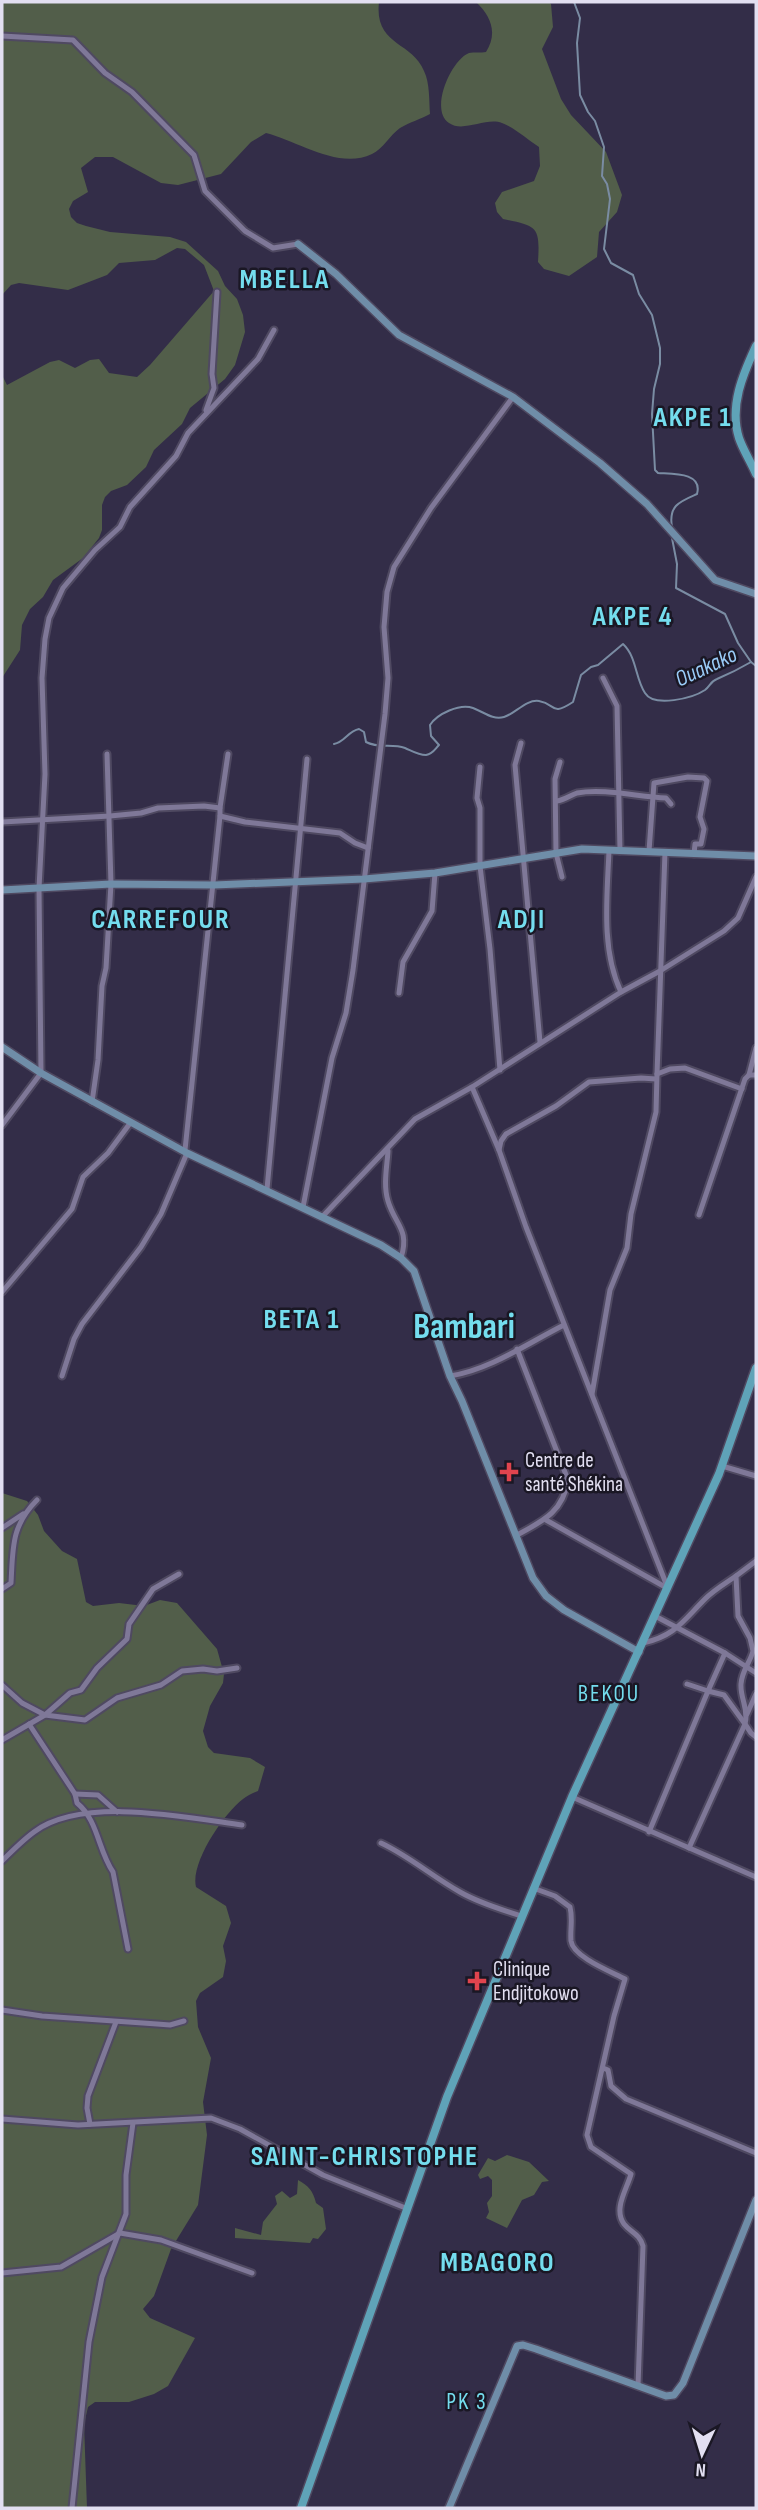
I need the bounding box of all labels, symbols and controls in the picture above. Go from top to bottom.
district label: MBELLA [240,263,330,296]
district label: AKPE 1 [652,401,733,434]
district label: AKPE 4 [591,600,674,633]
water label: Ouakako [671,640,742,693]
district label: CARREFOUR [91,903,231,936]
district label: ADJI [497,903,546,936]
district label: BETA 1 [263,1303,341,1336]
district label: Bambari [413,1306,515,1349]
place label: Centre de santé Shékina [525,1448,623,1497]
marker: Centre de santé Shékina [499,1462,519,1482]
district label: BEKOU [578,1680,640,1708]
place label: Clinique Endjitokowo [493,1957,579,2006]
marker: Clinique Endjitokowo [467,1971,487,1991]
district label: SAINT-CHRISTOPHE [251,2140,479,2173]
district label: MBAGORO [440,2246,556,2279]
district label: PK 3 [446,2388,488,2416]
north arrow [667,2419,737,2489]
text: N [695,2458,707,2481]

